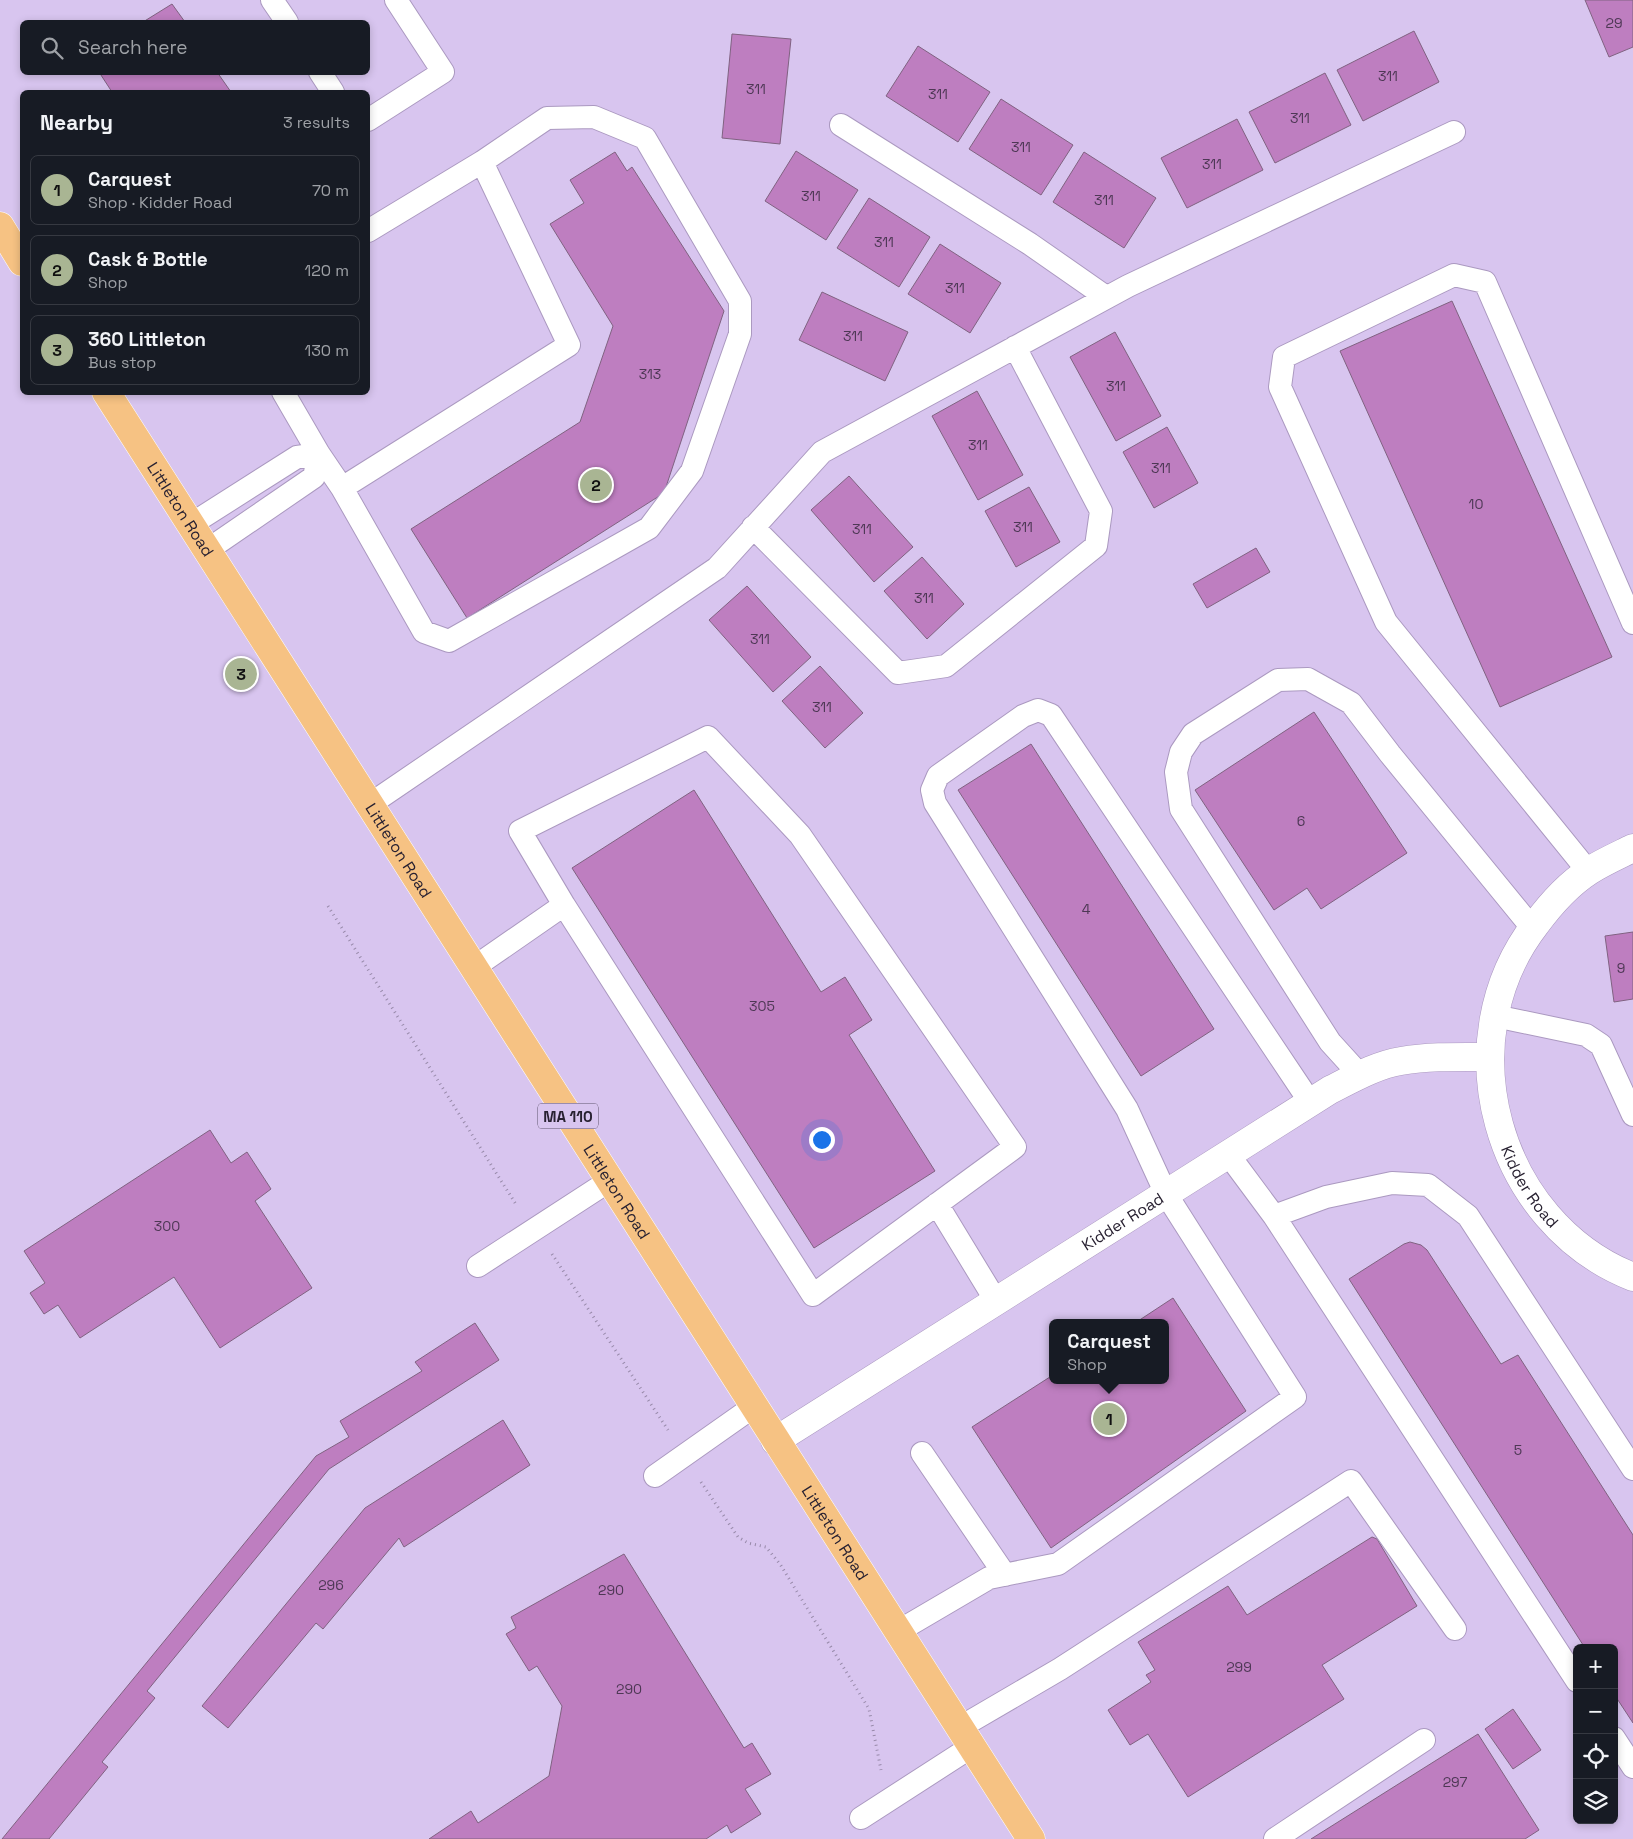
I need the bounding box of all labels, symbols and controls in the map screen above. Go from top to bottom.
house number: 29 [1606,14,1622,32]
search box [20,20,370,75]
icon: search [38,34,66,62]
text: Search here [78,35,188,60]
house number: 311 [1378,67,1398,85]
house number: 311 [746,80,766,98]
house number: 311 [928,85,948,103]
text: Nearby [40,109,113,136]
house number: 311 [1290,109,1310,127]
text: 3 results [283,112,350,133]
house number: 311 [1011,138,1031,156]
house number: 311 [1202,155,1222,173]
text: Carquest [88,167,172,192]
text: 1 [53,180,61,201]
text: 70 m [312,180,349,201]
house number: 311 [801,187,821,205]
house number: 311 [1094,191,1114,209]
text: Shop · Kidder Road [88,192,232,213]
house number: 311 [874,233,894,251]
text: Cask & Bottle [88,247,208,272]
text: 2 [52,260,62,281]
text: 120 m [305,260,349,281]
text: Shop [88,272,128,293]
house number: 311 [945,279,965,297]
text: 360 Littleton [88,327,206,352]
house number: 311 [843,327,863,345]
text: 3 [52,340,62,361]
text: 130 m [305,340,349,361]
text: Bus stop [88,352,156,373]
house number: 313 [639,365,661,383]
house number: 311 [1106,377,1126,395]
house number: 311 [968,436,988,454]
street label: Littleton Road [143,458,219,560]
house number: 311 [1151,459,1171,477]
pin: 2 [580,466,612,504]
house number: 10 [1469,495,1483,513]
house number: 311 [1013,518,1033,536]
house number: 311 [852,520,872,538]
house number: 311 [914,589,934,607]
house number: 311 [750,630,770,648]
pin: 3 [225,655,257,693]
house number: 311 [812,698,832,716]
street label: Littleton Road [361,799,437,902]
house number: 6 [1297,812,1305,830]
house number: 4 [1082,900,1091,918]
house number: 9 [1617,959,1625,977]
house number: 305 [749,997,775,1015]
road number: MA 110 [538,1104,598,1128]
your location [809,1127,835,1153]
street label: Littleton Road [579,1140,655,1243]
street label: Kidder Road [1497,1142,1563,1232]
street label: Kidder Road [1077,1188,1167,1255]
house number: 300 [154,1217,180,1235]
popup [1049,1319,1169,1384]
text: Carquest [1067,1329,1151,1354]
text: Shop [1067,1354,1107,1375]
pin: 1 [1093,1400,1125,1438]
house number: 5 [1514,1441,1522,1459]
street label: Littleton Road [797,1481,873,1584]
house number: 296 [318,1576,344,1594]
house number: 290 [598,1581,624,1599]
map controls [1573,1644,1618,1824]
button: + [1573,1644,1618,1689]
house number: 299 [1226,1658,1252,1676]
house number: 290 [616,1680,642,1698]
button: − [1573,1689,1618,1734]
button: locate [1573,1734,1618,1779]
house number: 297 [1443,1773,1467,1791]
button: layers [1573,1779,1618,1824]

